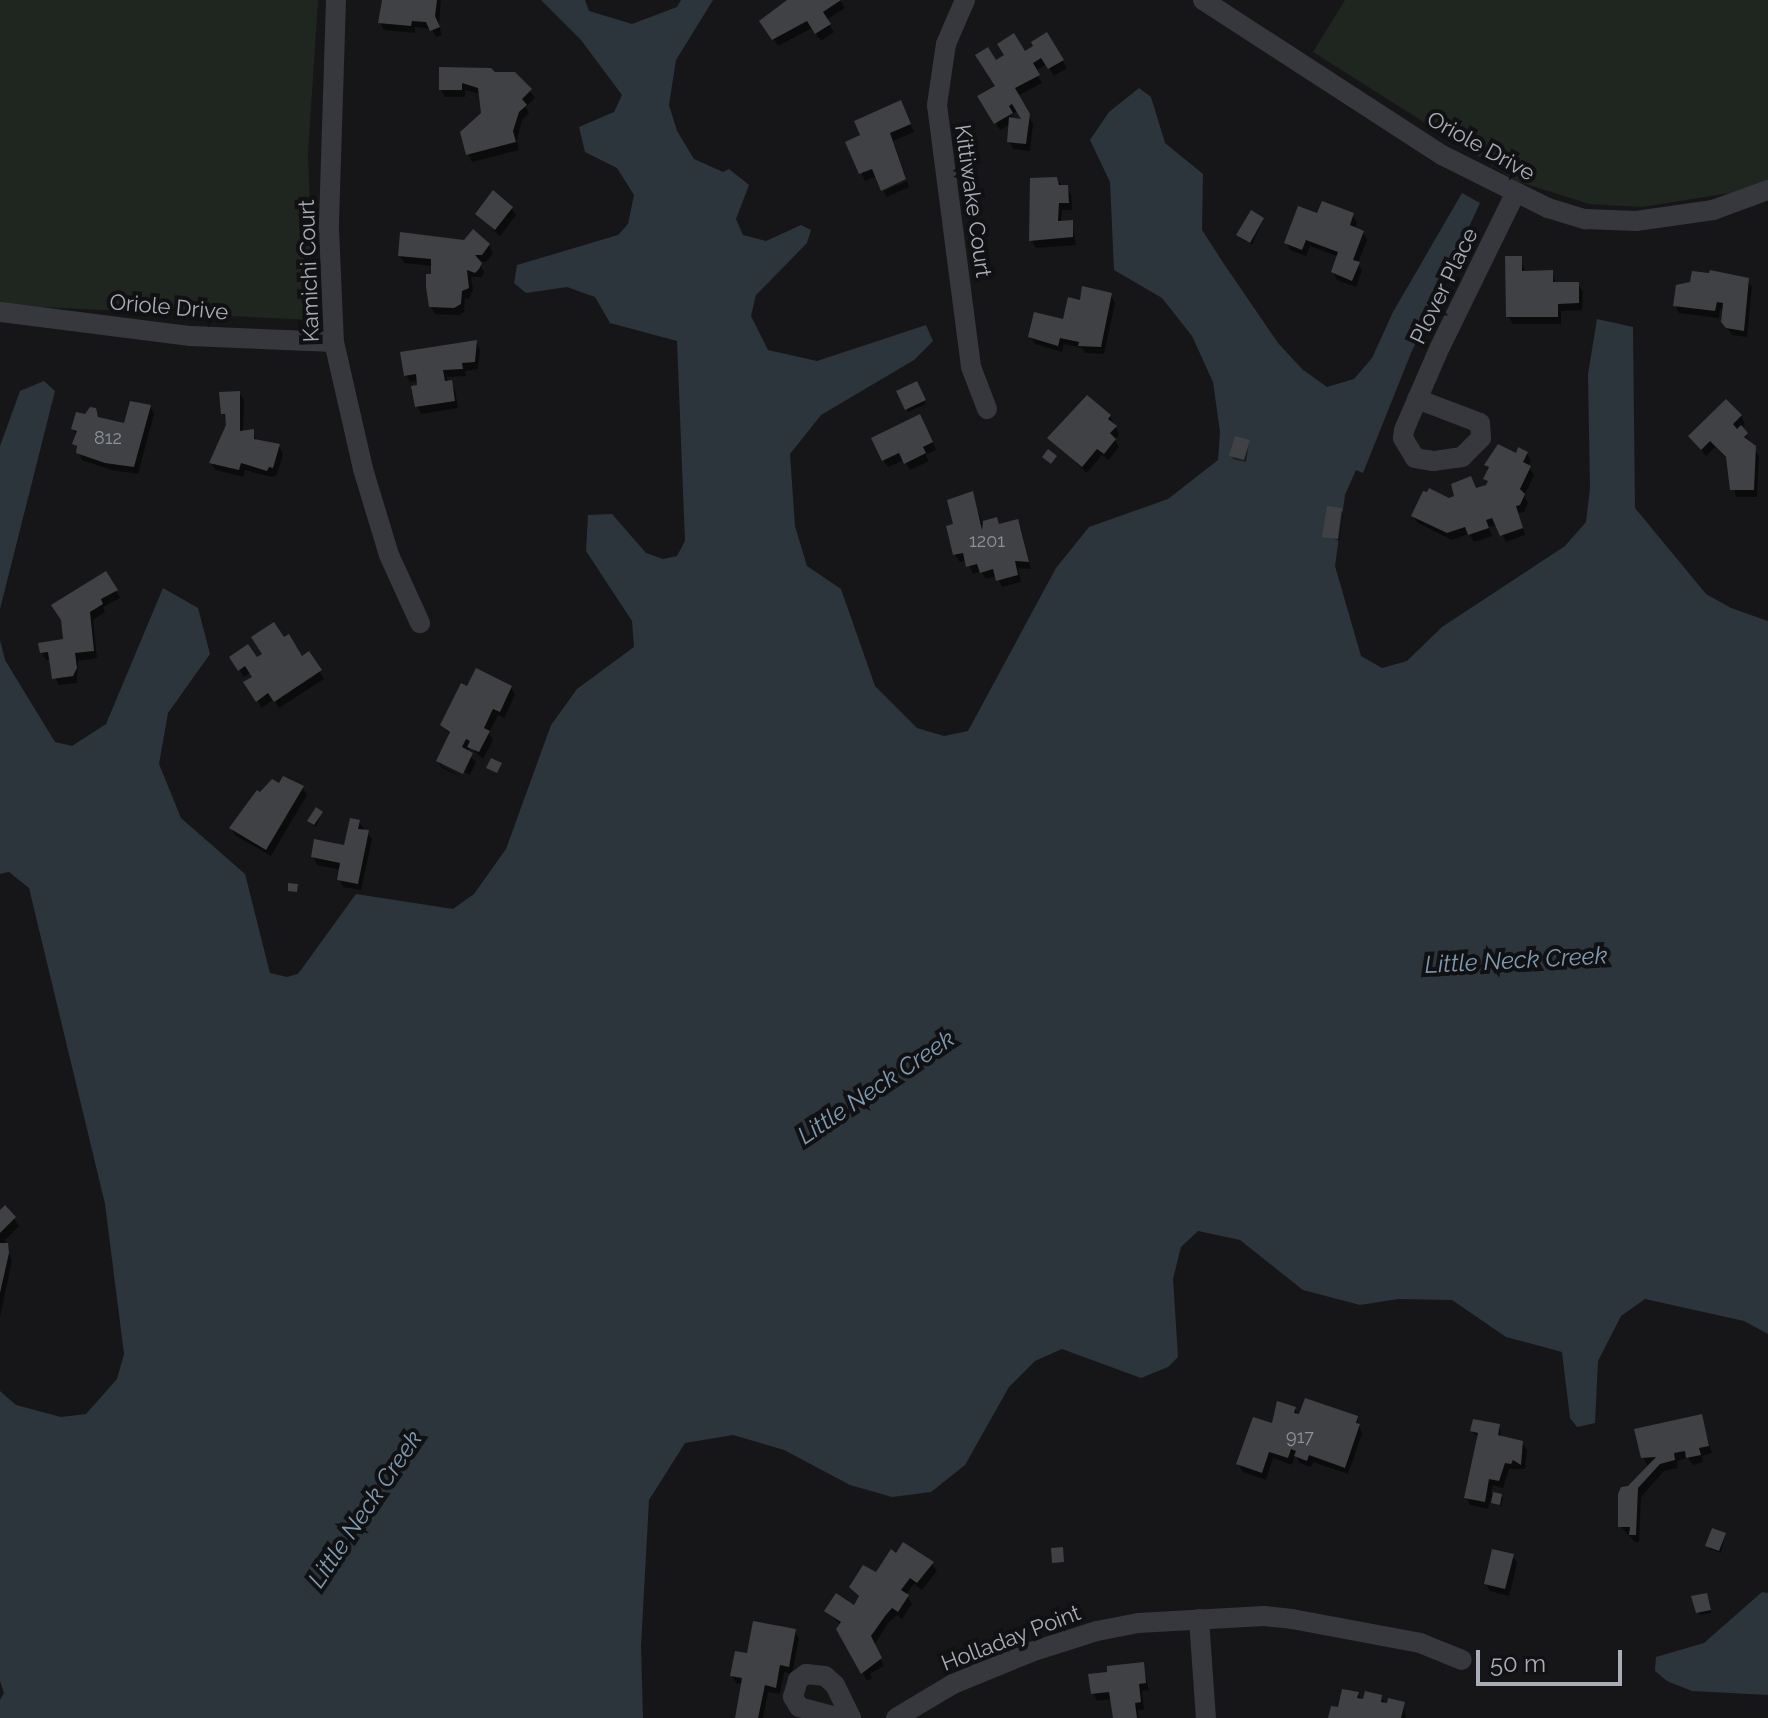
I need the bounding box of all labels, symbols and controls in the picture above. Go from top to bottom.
street label: Oriole Drive [1423,106,1539,186]
street label: Kittiwake Court [949,123,997,279]
street label: Kamichi Court [293,199,325,343]
street label: Plover Place [1404,223,1484,349]
street label: Oriole Drive [109,289,229,325]
house number: 812 [94,427,122,449]
house number: 1201 [969,530,1005,552]
water label: Little Neck Creek [1424,941,1608,979]
water label: Little Neck Creek [792,1024,960,1150]
water label: Little Neck Creek [302,1425,428,1593]
house number: 917 [1286,1426,1314,1448]
street label: Holladay Point [937,1599,1085,1677]
scale bar [1480,1634,1626,1684]
text: 50 m [1490,1649,1546,1678]

